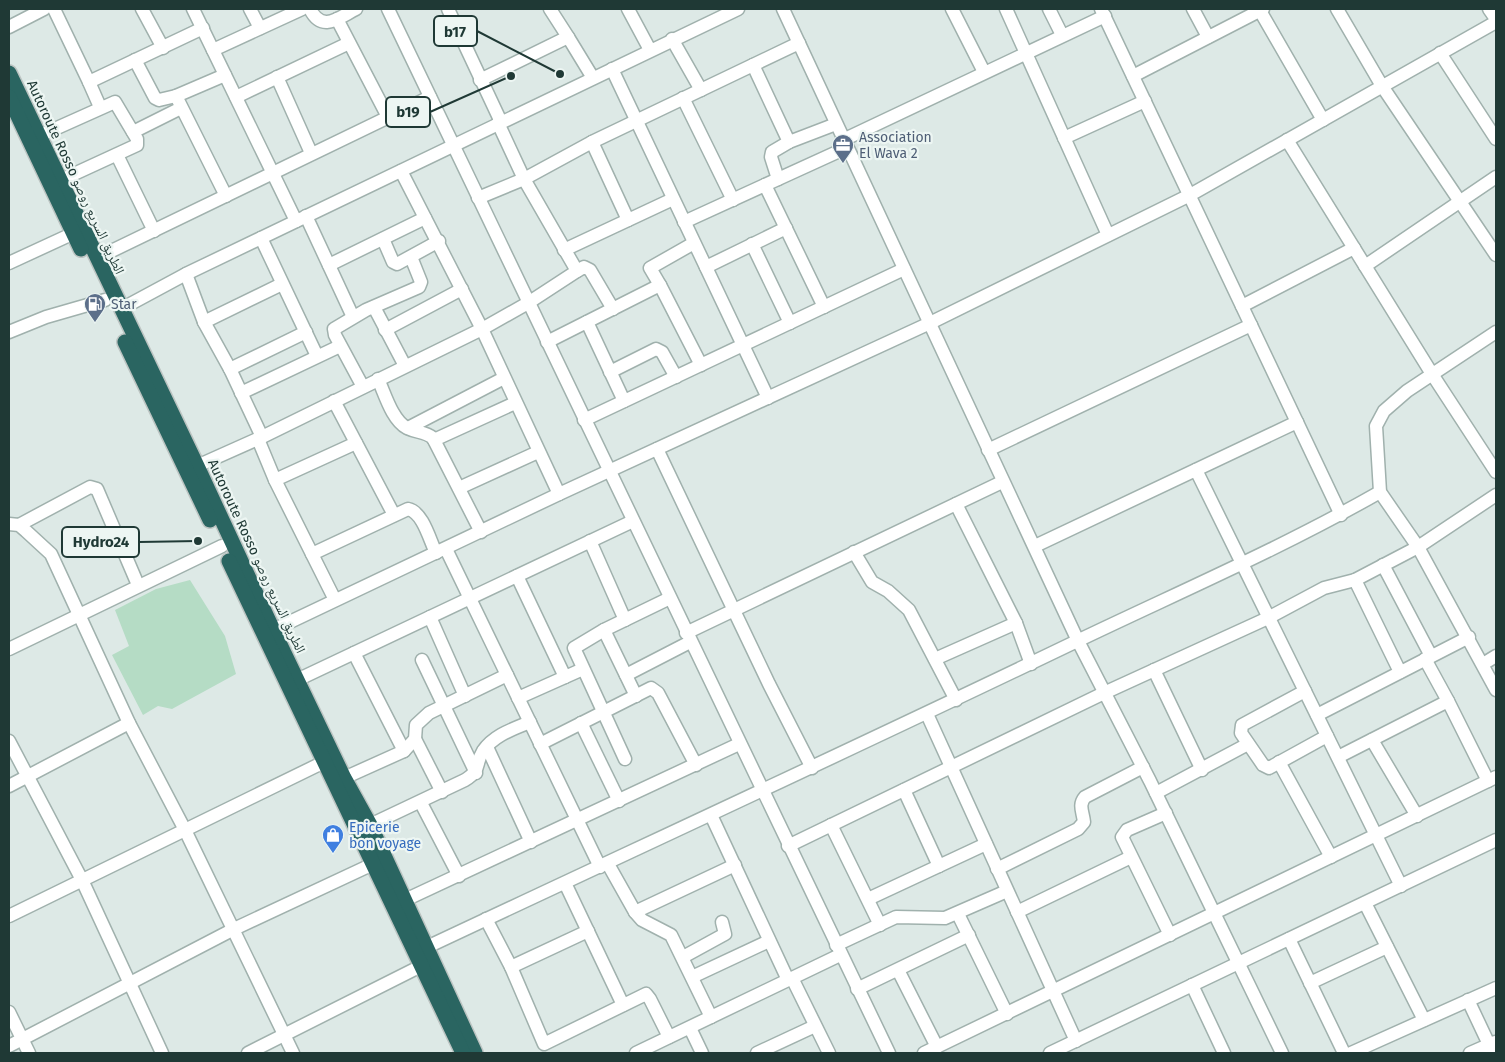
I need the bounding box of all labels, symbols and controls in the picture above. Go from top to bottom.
callout: b17 [434,16,477,46]
text: b17 [444,23,466,41]
street label: Autoroute Rosso الطريق السريع روصو [22,77,128,277]
callout: b19 [386,97,430,127]
text: b19 [396,103,420,121]
place label: Association El Wava 2 [859,129,932,162]
office icon: Association El Wava 2 [831,133,855,164]
fuel station icon: Star [83,292,107,323]
place label: Star [111,296,137,313]
street label: Autoroute Rosso الطريق السريع روصو [203,456,309,656]
callout: Hydro24 [62,527,139,557]
text: Hydro24 [73,533,130,551]
place label: Epicerie bon voyage [349,819,421,852]
shop icon: Epicerie bon voyage [321,823,345,854]

